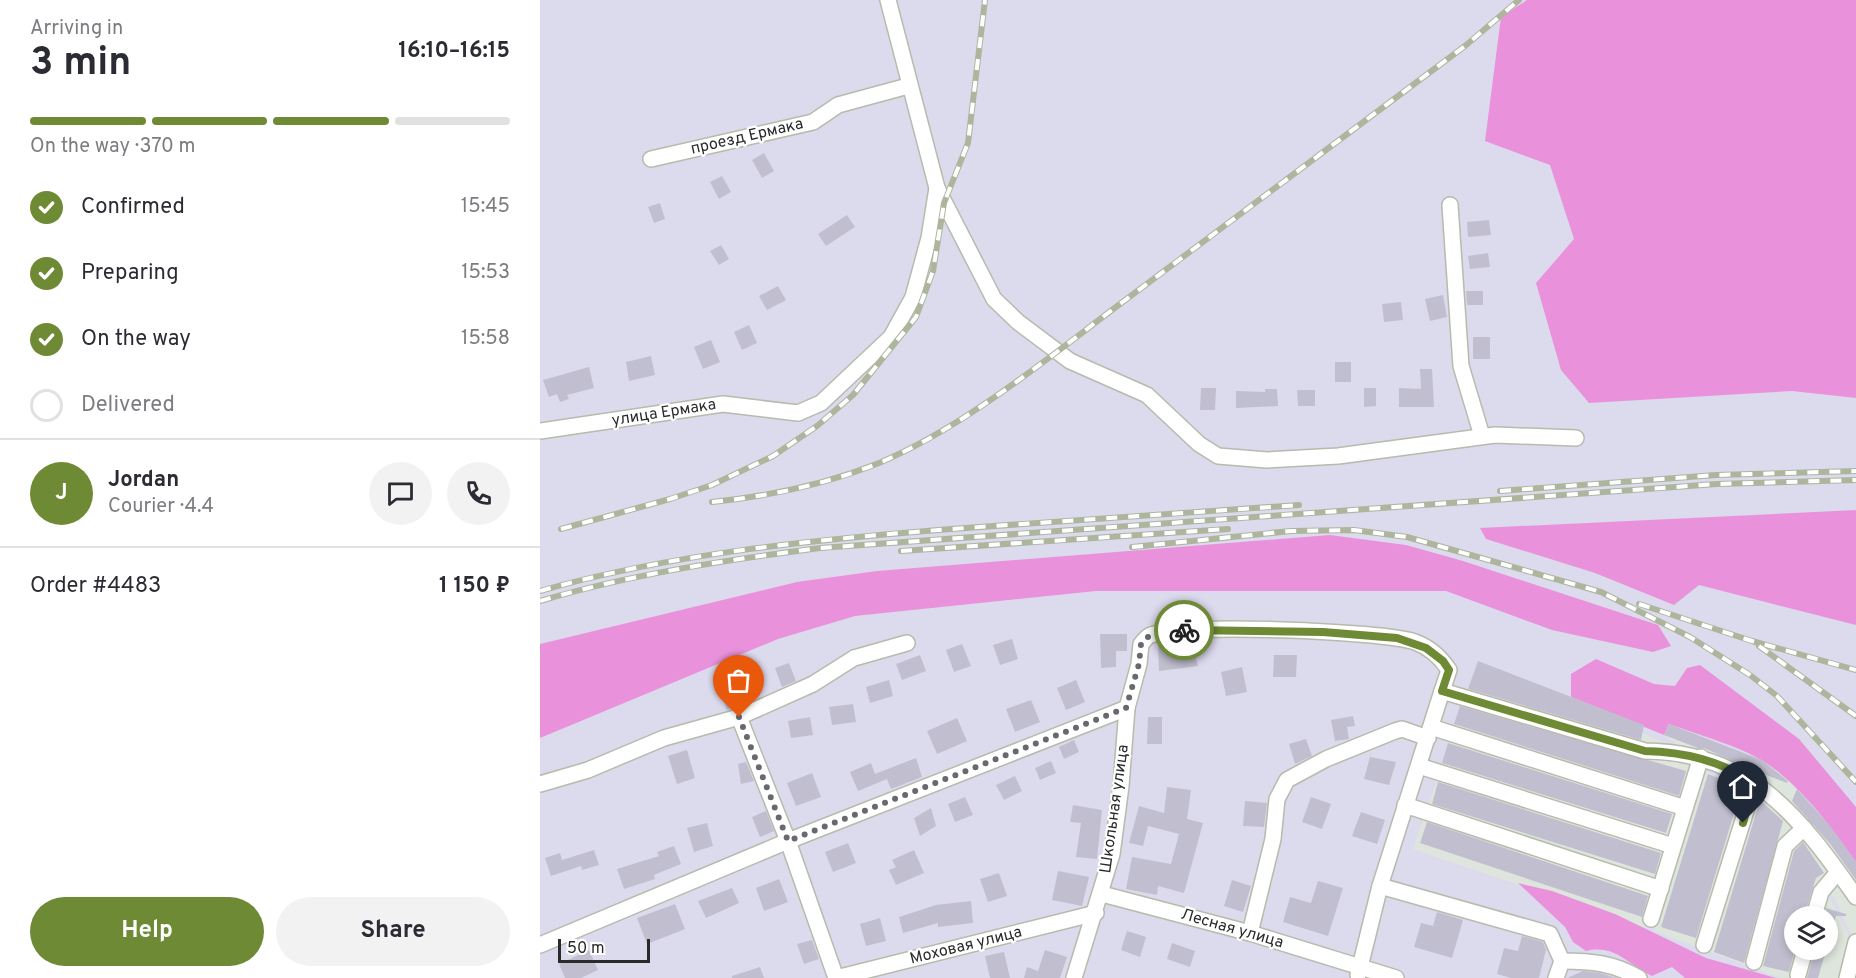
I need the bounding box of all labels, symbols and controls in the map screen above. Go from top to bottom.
text: Arriving in [30,16,123,42]
text: 16:10–16:15 [398,38,510,65]
text: 3 min [30,40,131,89]
street label: проезд Ермака [689,114,805,160]
text: On the way · 370 m [30,134,196,160]
icon: check [30,191,63,224]
text: Confirmed [81,194,185,221]
text: 15:45 [461,194,510,220]
icon: check [30,257,63,290]
text: Preparing [81,260,179,287]
text: 15:53 [461,260,510,286]
icon: check [30,323,63,356]
text: On the way [81,326,191,353]
text: 15:58 [461,326,510,352]
text: Delivered [81,392,175,419]
street label: улица Ермака [610,395,718,431]
button: chat [369,462,432,525]
button: phone [447,462,510,525]
text: Jordan [108,467,179,494]
text: J [55,480,68,507]
text: Courier · 4.4 [108,494,214,520]
text: Order #4483 [30,573,161,600]
text: 1 150 ₽ [439,573,510,600]
courier [1154,600,1214,660]
icon: bike [1168,614,1201,647]
pin [713,655,764,717]
icon: bag [722,664,755,697]
street label: Школьная улица [1096,743,1134,875]
pin [1717,761,1768,823]
icon: home [1726,770,1759,803]
button: Help [30,897,264,966]
button: Share [276,897,510,966]
street label: Лесная улица [1178,905,1286,953]
map controls [1784,906,1838,960]
button: layers [1784,906,1838,960]
street label: Моховая улица [908,922,1024,970]
scale bar [558,936,650,964]
text: 50 m [567,939,605,959]

